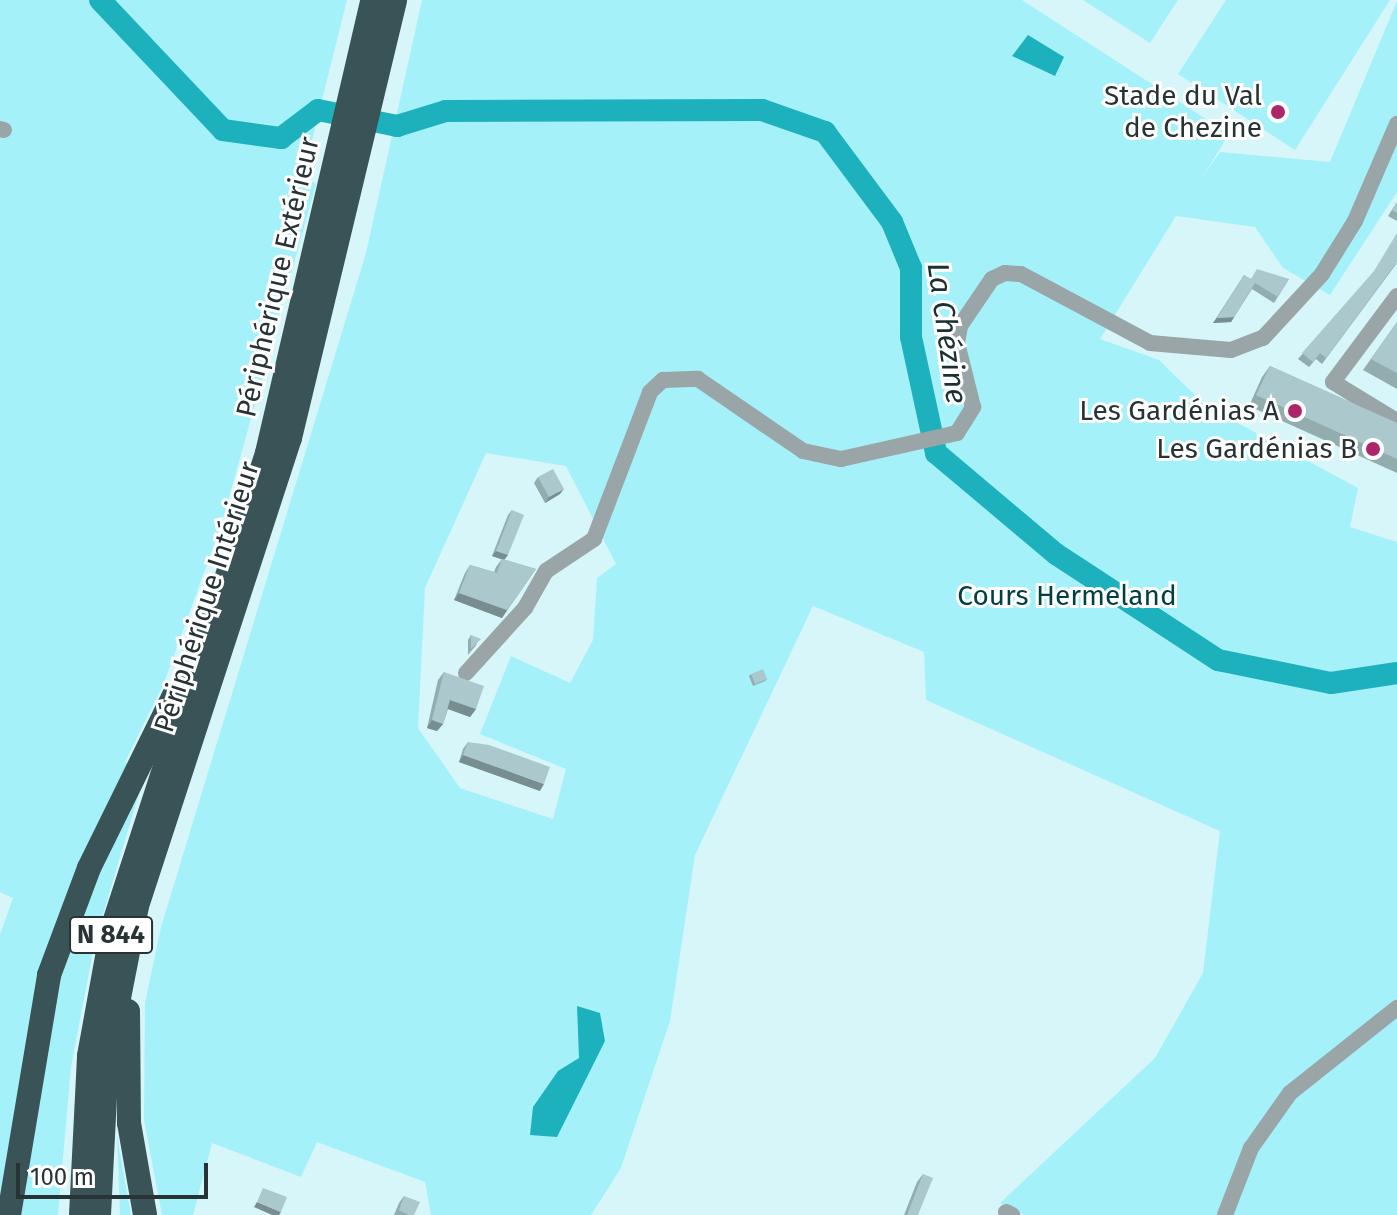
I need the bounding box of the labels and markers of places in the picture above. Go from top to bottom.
place label: Stade du Val de Chezine [1104,79,1262,145]
marker: Stade du Val de Chezine [1269,103,1287,121]
place label: Les Gardénias A [1079,394,1279,428]
marker: Les Gardénias A [1286,402,1304,420]
place label: Les Gardénias B [1156,432,1357,466]
marker: Les Gardénias B [1364,440,1382,458]

